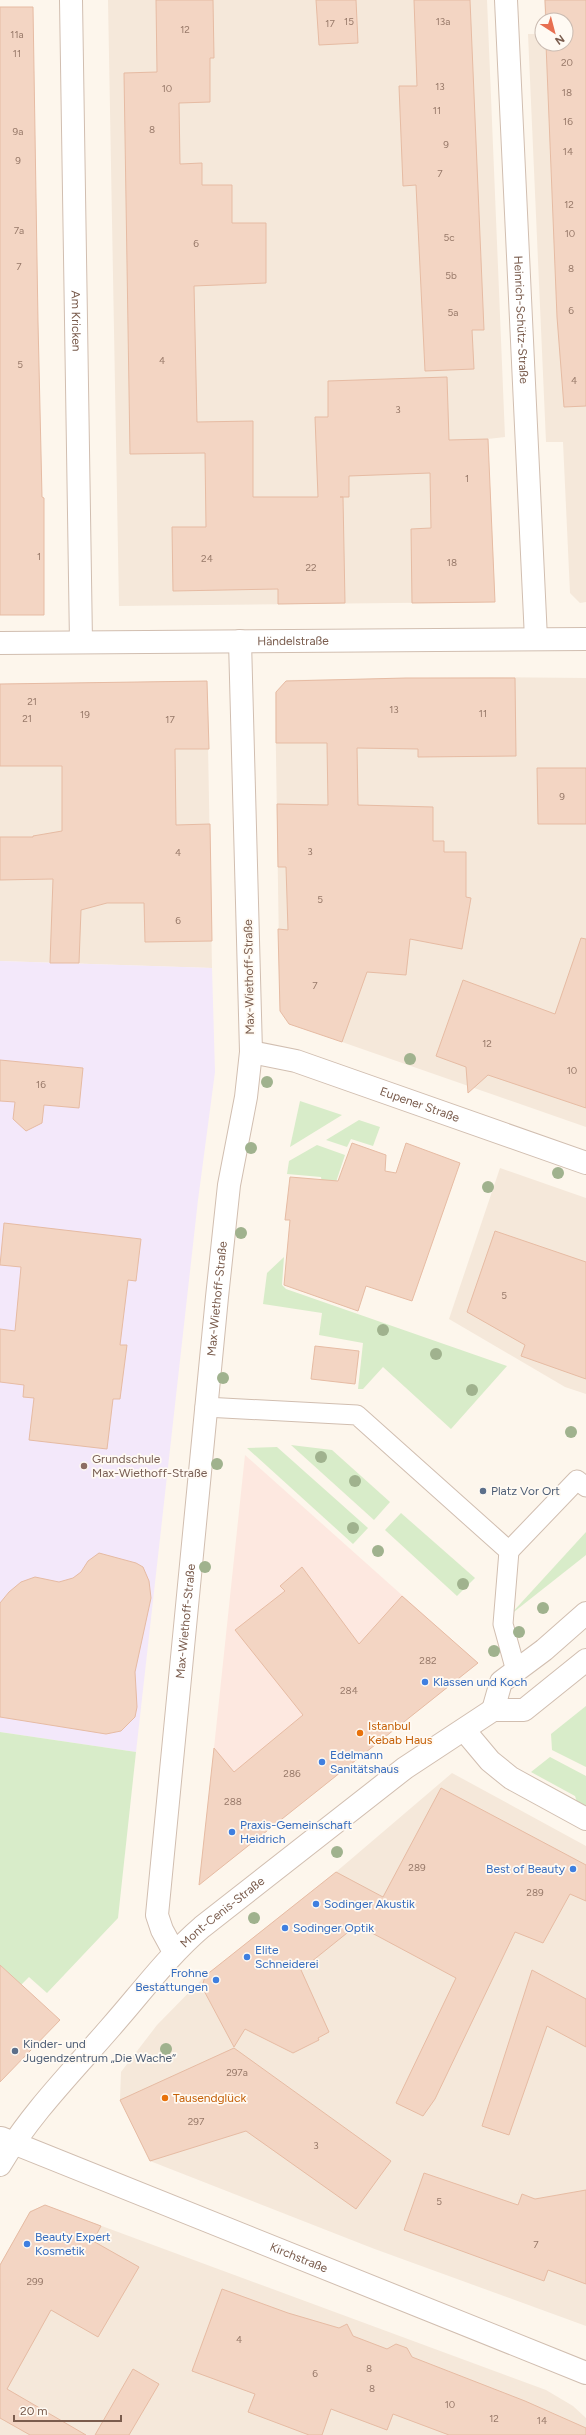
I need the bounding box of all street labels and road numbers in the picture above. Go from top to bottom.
street label: Heinrich-Schütz-Straße [511,255,531,385]
street label: Am Kricken [69,290,83,352]
street label: Händelstraße [257,634,329,648]
street label: Max-Wiethoff-Straße [241,919,257,1035]
street label: Eupener Straße [378,1084,462,1125]
street label: Max-Wiethoff-Straße [204,1240,230,1357]
street label: Max-Wiethoff-Straße [173,1563,198,1679]
street label: Mont-Cenis-Straße [177,1874,268,1950]
street label: Kirchstraße [268,2240,330,2276]

